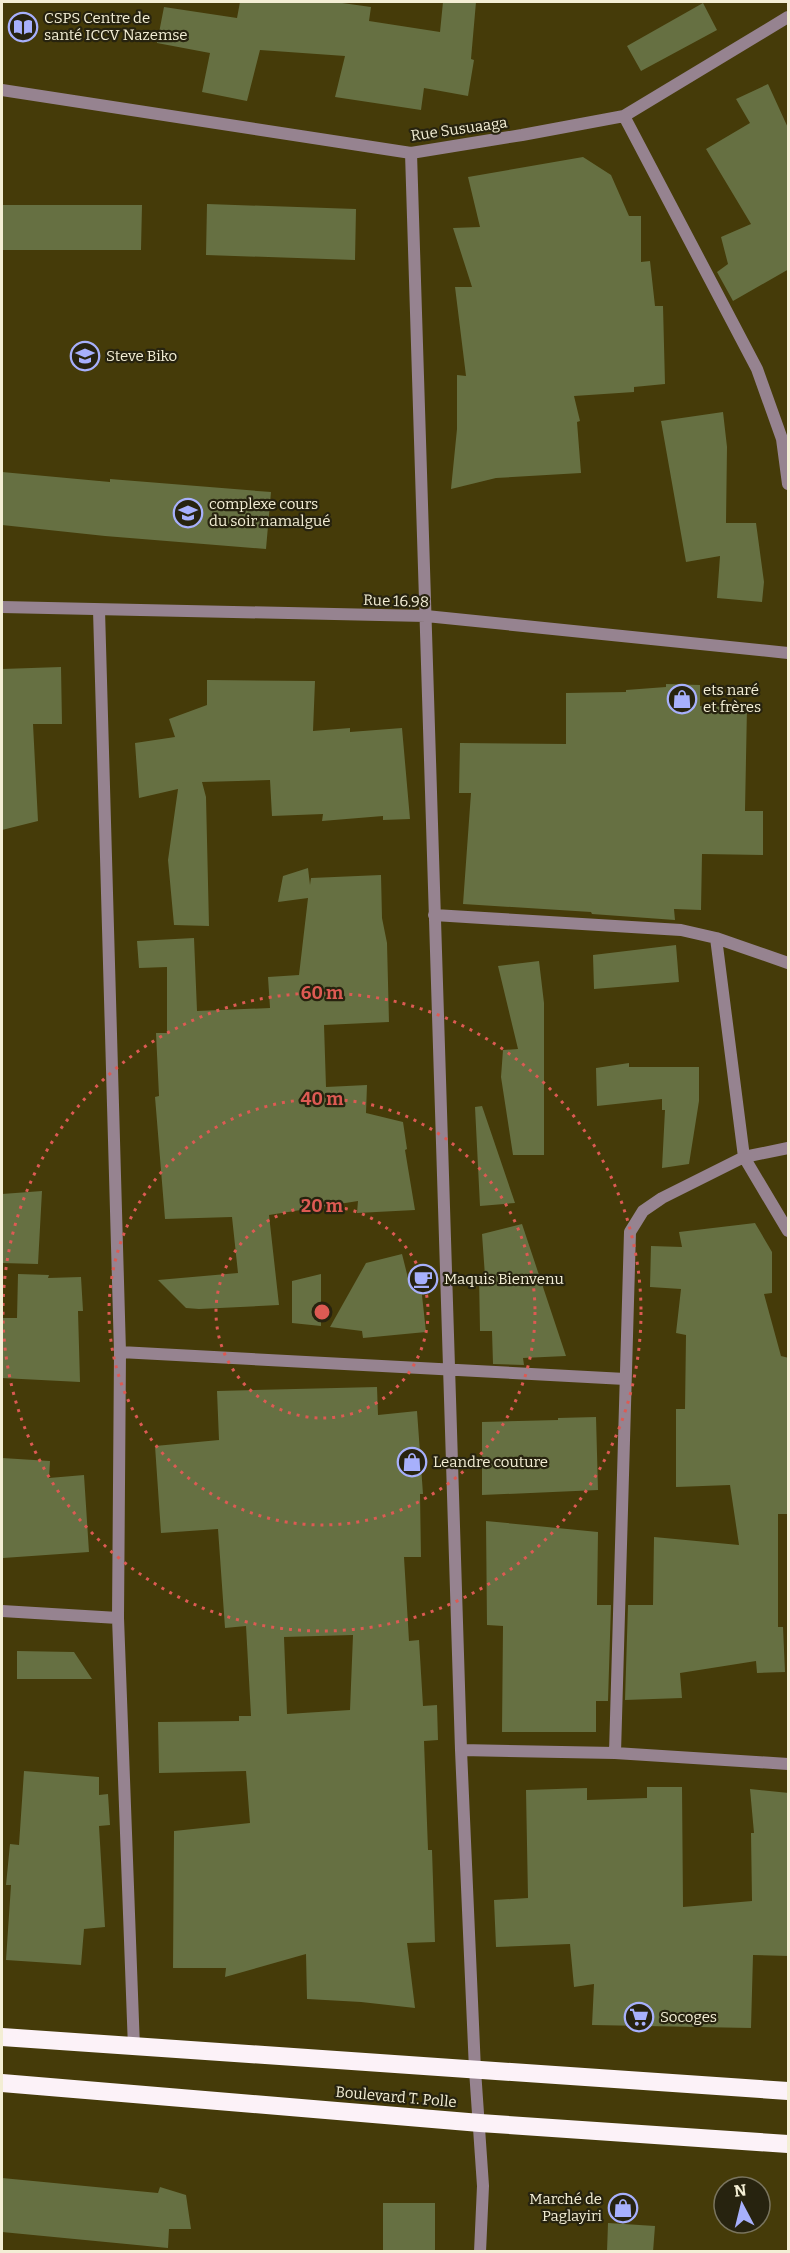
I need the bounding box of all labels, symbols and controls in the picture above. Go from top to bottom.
place label: CSPS Centre de santé ICCV Nazemse [44,9,188,44]
library icon: CSPS Centre de santé ICCV Nazemse [7,11,39,43]
street label: Rue Susuaaga [409,113,509,145]
school or university icon: Steve Biko [69,340,101,372]
place label: Steve Biko [106,347,177,365]
place label: complexe cours du soir namalgué [209,495,331,530]
school or university icon: complexe cours du soir namalgué [172,497,204,529]
street label: Rue 16.98 [363,591,429,611]
place label: ets naré et frères [703,681,761,716]
shop icon: ets naré et frères [666,683,698,715]
text: 60 m [301,982,343,1004]
text: 40 m [301,1088,343,1110]
text: 20 m [301,1195,343,1217]
cafe icon: Maquis Bienvenu [407,1263,439,1295]
place label: Maquis Bienvenu [444,1270,564,1288]
centre of rings [312,1302,332,1322]
shop icon: Leandre couture [396,1446,428,1478]
place label: Leandre couture [433,1453,548,1471]
supermarket icon: Socoges [623,2001,655,2033]
place label: Socoges [660,2008,717,2026]
street label: Boulevard T. Polle [335,2083,457,2111]
north arrow [712,2175,772,2235]
text: N [733,2180,748,2201]
place label: Marché de Paglayiri [529,2190,603,2225]
shop icon: Marché de Paglayiri [607,2192,639,2224]

